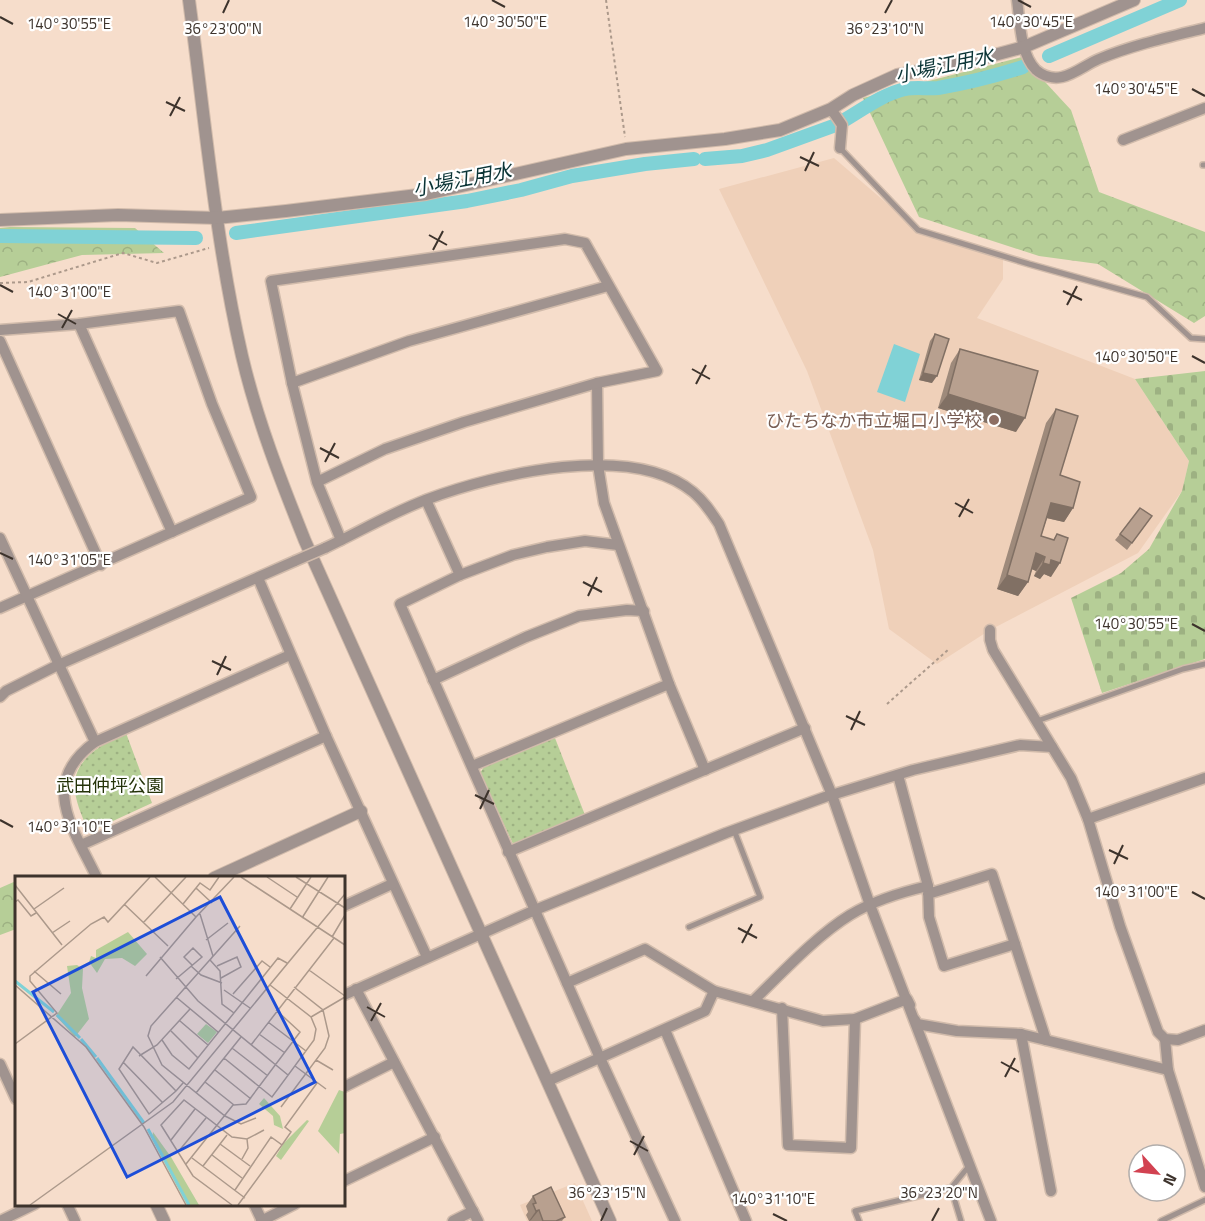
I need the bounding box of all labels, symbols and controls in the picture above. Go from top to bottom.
text: 140°30'50"E [463,10,547,33]
text: 140°30'45"E [989,10,1073,33]
text: 140°30'55"E [27,12,111,35]
text: 36°23'00"N [184,17,262,40]
text: 36°23'10"N [846,17,924,40]
water label: 小場江用水 [892,39,998,91]
text: 140°30'45"E [1094,77,1178,100]
water label: 小場江用水 [410,154,516,204]
text: 140°31'00"E [27,280,111,303]
text: 140°30'50"E [1094,345,1178,368]
place label: ひたちなか市立堀口小学校 [766,407,982,434]
marker: ひたちなか市立堀口小学校 [987,413,1001,427]
text: 140°31'05"E [27,548,111,571]
text: 140°30'55"E [1094,612,1178,635]
park label: 武田仲坪公園 [56,772,164,799]
text: 140°31'10"E [27,815,111,838]
inset map [15,876,345,1206]
text: 140°31'00"E [1094,880,1178,903]
north arrow [1127,1143,1187,1203]
text: N [1157,1169,1184,1190]
text: 36°23'15"N [568,1181,646,1204]
text: 36°23'20"N [900,1181,978,1204]
text: 140°31'10"E [731,1187,815,1210]

